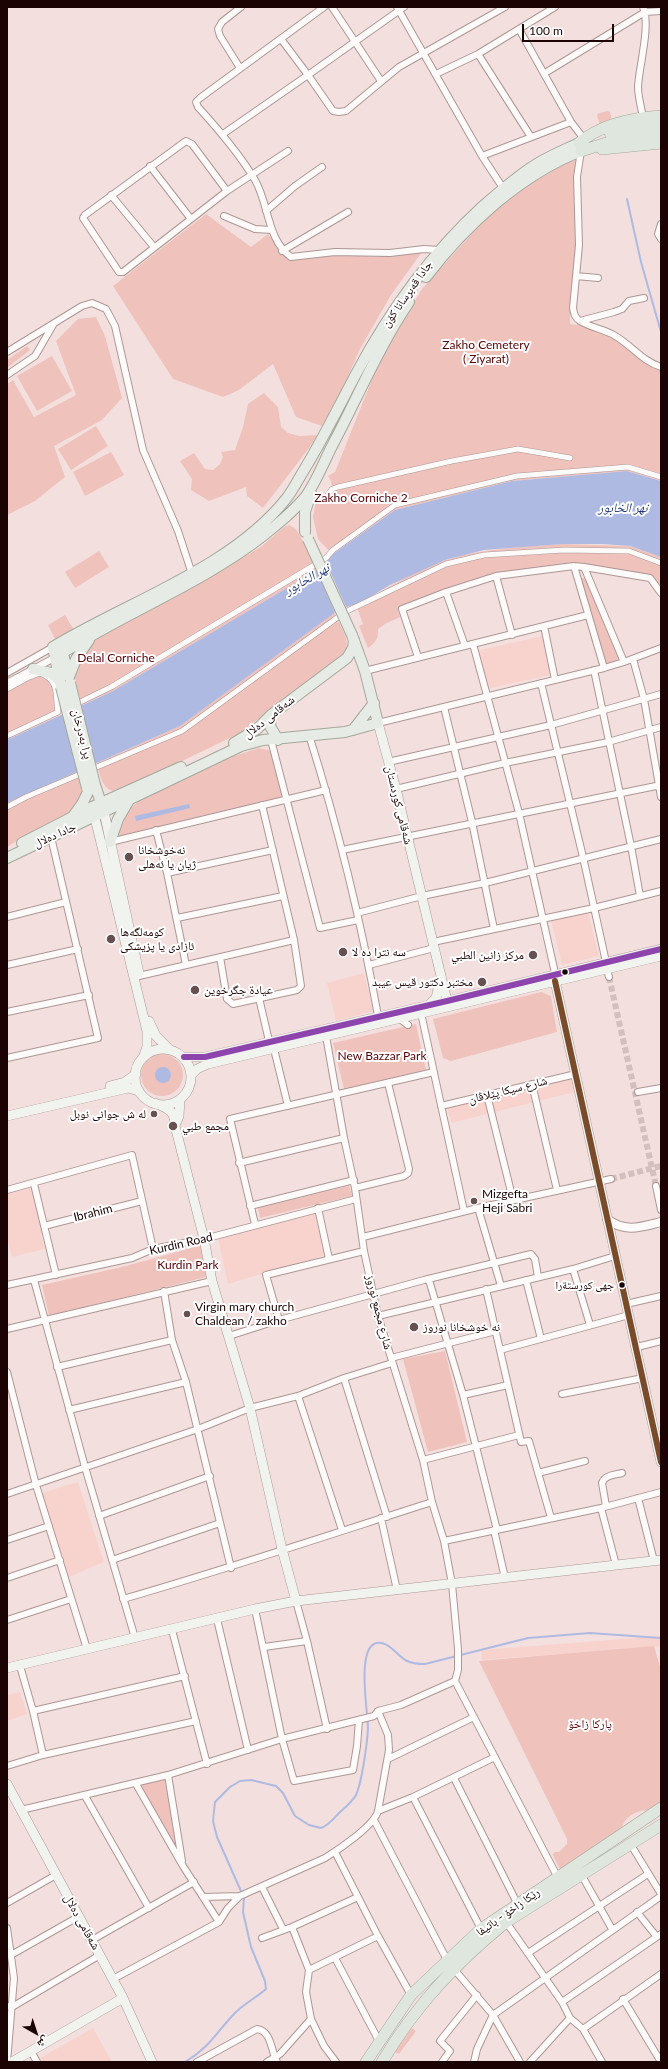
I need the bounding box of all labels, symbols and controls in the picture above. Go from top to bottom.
scale bar [524,16,616,42]
text: 100 m [529,23,563,38]
street label: جادا قەبرسانا کۆن [379,258,435,330]
park label: Zakho Cemetery ( Ziyarat) [442,338,530,366]
park label: Zakho Corniche 2 [314,491,408,505]
water label: نهر الخابور [598,500,648,516]
water label: نهر الخابور [282,560,332,598]
park label: Delal Corniche [77,651,155,665]
street label: شەقامی دەلال [240,692,298,742]
street label: پرا بەدرخان [69,708,95,760]
street label: شەقامی کوردستان [382,764,416,846]
street label: جادا دەلال [32,819,78,851]
place label: نەخوشخانا ژيان يا ئەهلى [138,843,196,871]
marker: نەخوشخانا ژيان يا ئەهلى [123,851,135,863]
place label: کومەلگەھا ئازادی یا پزیشکی [120,925,194,953]
marker: کومەلگەھا ئازادی یا پزیشکی [105,933,117,945]
place label: سه نترا ده لا [352,945,406,959]
marker: سه نترا ده لا [337,946,349,958]
place label: مركز زانين الطبي [451,948,524,962]
marker: مركز زانين الطبي [527,949,539,961]
unlabelled marker [560,967,570,977]
place label: مختبر دكتور قيس عيبد [372,975,473,989]
marker: مختبر دكتور قيس عيبد [476,976,488,988]
place label: عيادة جگرخوين [204,983,273,997]
marker: عيادة جگرخوين [189,984,201,996]
park label: New Bazzar Park [337,1049,427,1063]
street label: شارع سيكا پێلاڤان [467,1073,549,1107]
place label: له ش جوانى نوبل [70,1107,146,1121]
marker: له ش جوانى نوبل [149,1109,159,1119]
place label: مجمع طبي [182,1119,229,1133]
marker: مجمع طبي [167,1120,179,1132]
place label: Mizgefta Heji Sabri [482,1187,533,1215]
marker: Mizgefta Heji Sabri [469,1196,479,1206]
street label: Ibrahim [72,1201,114,1225]
street label: Kurdin Road [148,1230,214,1258]
park label: Kurdin Park [157,1258,219,1272]
street label: شارع مجمع نوروز [363,1273,395,1351]
place label: جهى كورستةرا [555,1278,614,1292]
marker: جهى كورستةرا [617,1280,627,1290]
place label: Virgin mary church Chaldean / zakho [195,1300,294,1328]
marker: Virgin mary church Chaldean / zakho [182,1309,192,1319]
place label: نه خوشخانا نوروز [423,1320,500,1334]
marker: نه خوشخانا نوروز [408,1321,420,1333]
park label: پارکا زاخۆ [568,1717,612,1731]
street label: رێکا زاخۆ - باتیفا [473,1885,543,1939]
street label: شەقامی دەلال [61,1892,103,1952]
north arrow [16,2013,56,2053]
text: ش [35,2034,52,2051]

